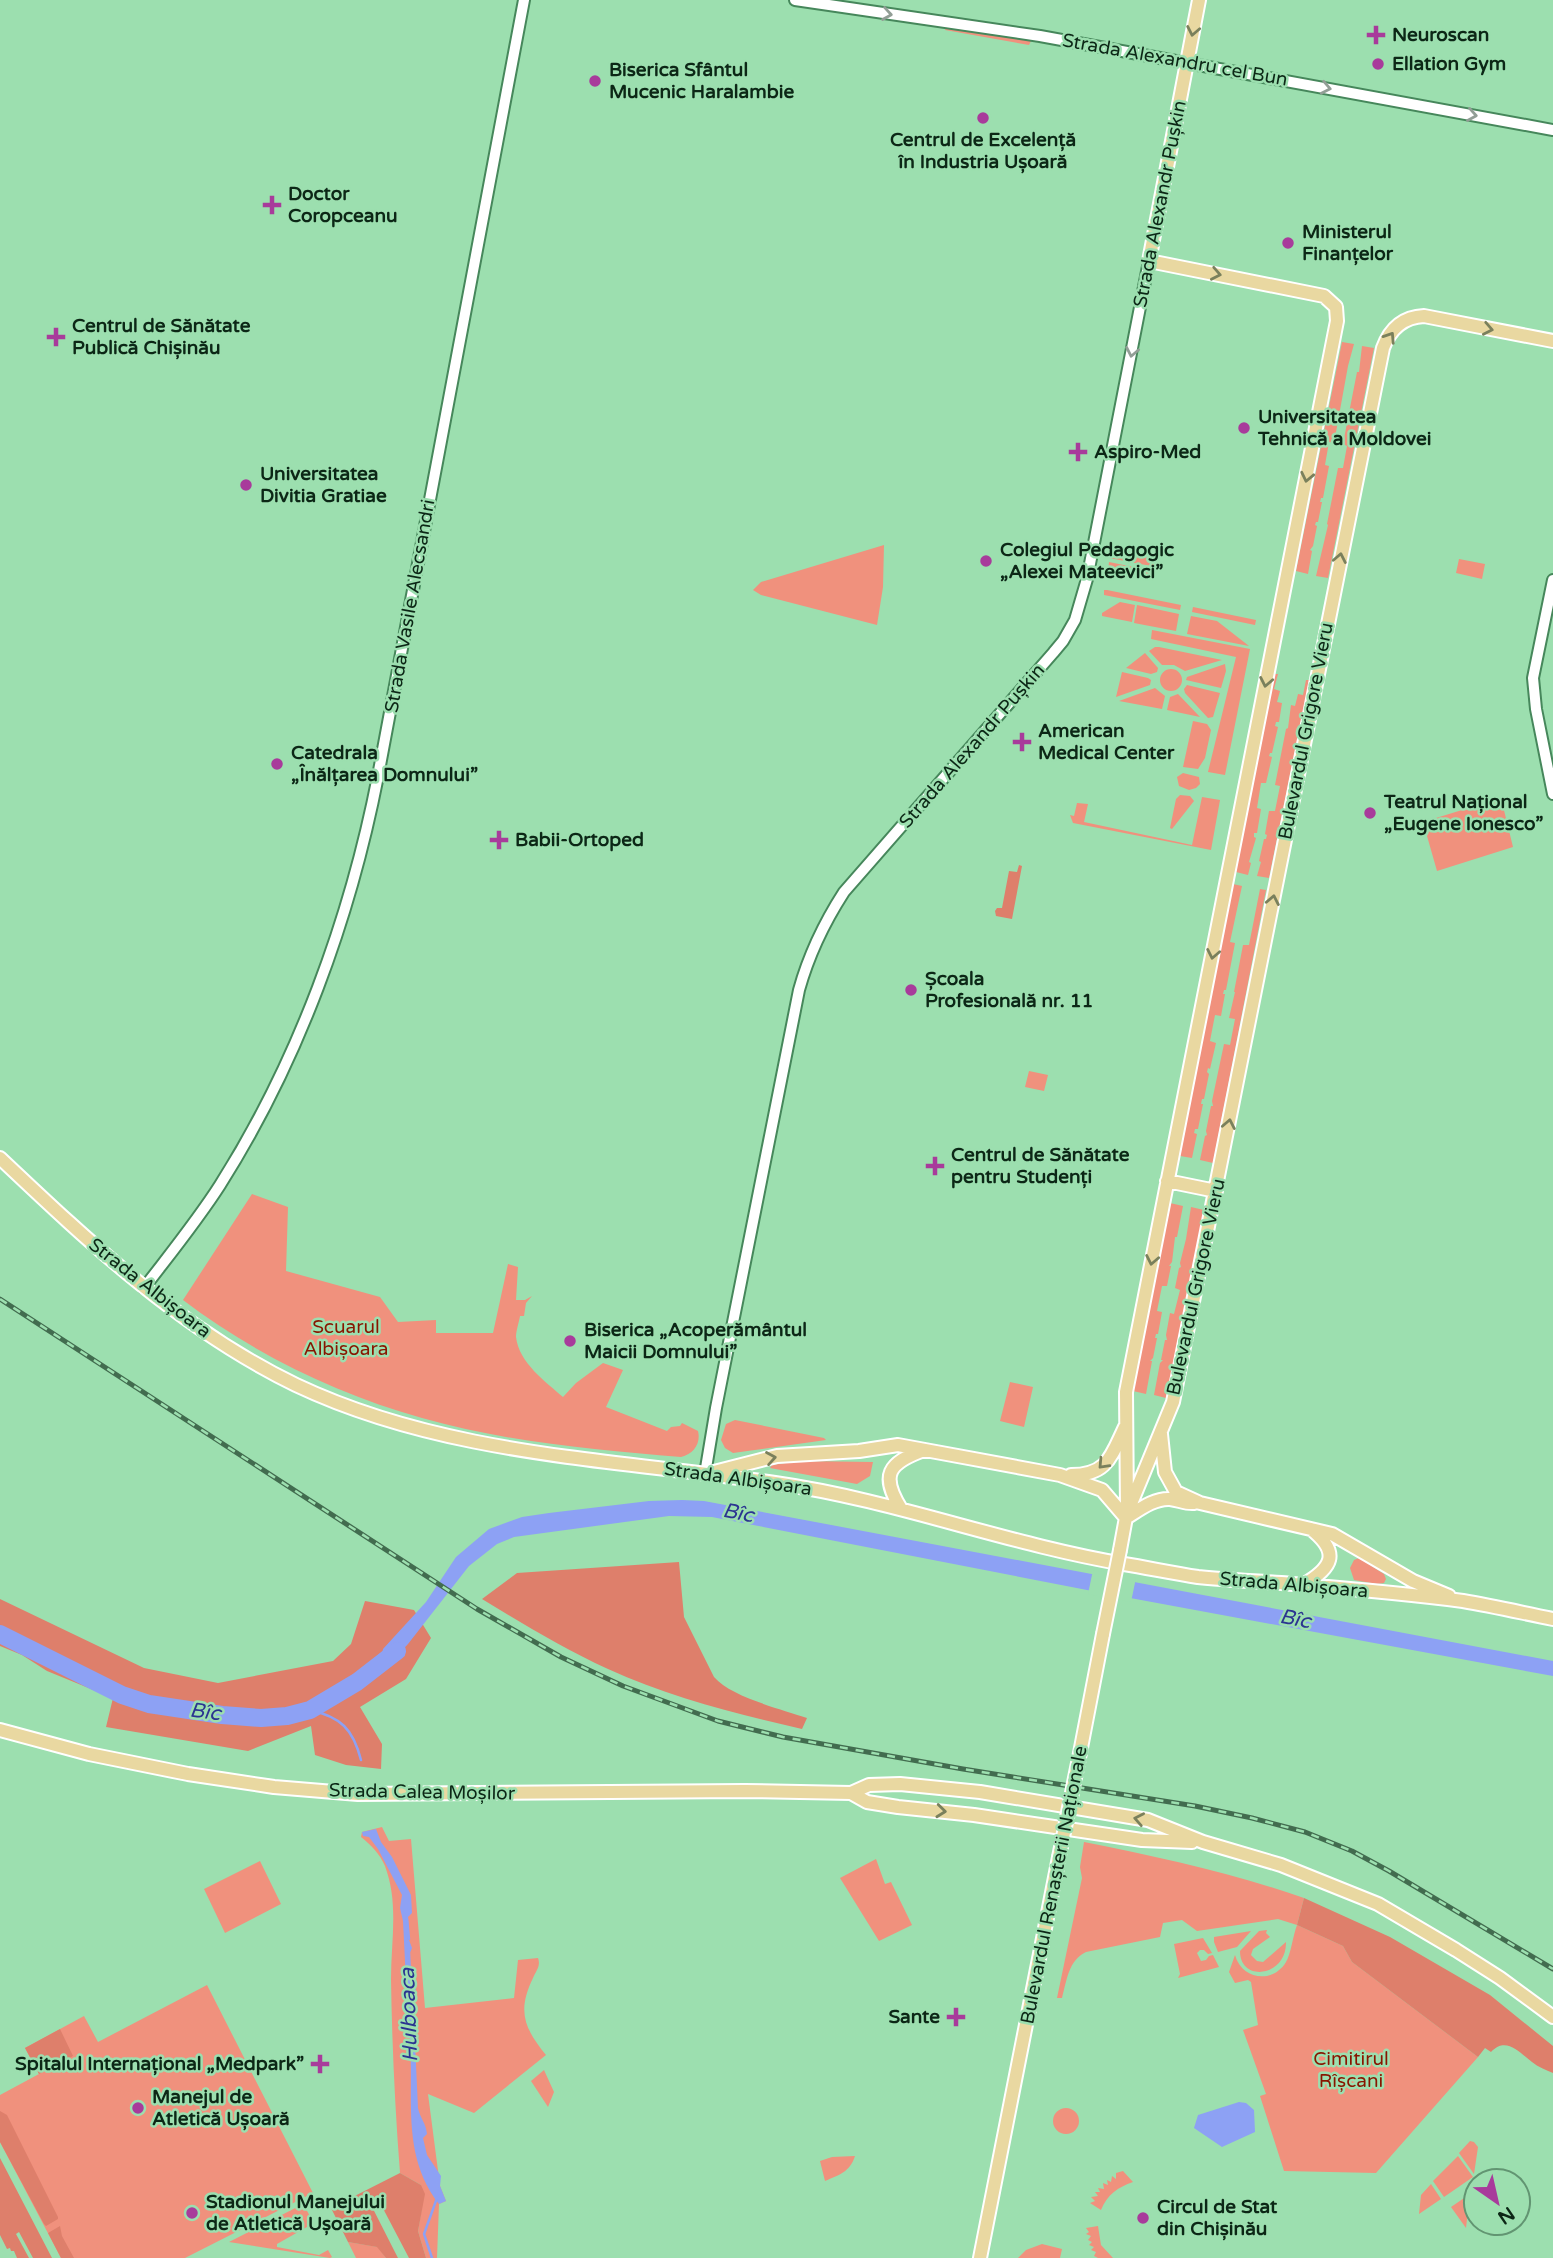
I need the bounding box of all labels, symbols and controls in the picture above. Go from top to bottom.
one-way arrow [881,6,893,21]
place label: Neuroscan [1392,24,1489,46]
one-way arrow [1186,25,1201,37]
marker: Neuroscan [1366,25,1386,45]
street label: Strada Alexandru cel Bun [1061,29,1289,91]
place label: Ellation Gym [1392,53,1506,76]
marker: Ellation Gym [1370,56,1386,72]
place label: Biserica Sfântul Mucenic Haralambie [609,59,794,103]
marker: Biserica Sfântul Mucenic Haralambie [587,73,603,89]
one-way arrow [1320,79,1332,94]
street label: Strada Alexandr Pușkin [1129,99,1191,309]
one-way arrow [1466,107,1478,122]
marker: Centrul de Excelență în Industria Ușoară [975,110,991,126]
place label: Centrul de Excelență în Industria Ușoară [890,129,1076,174]
place label: Doctor Coropceanu [288,183,398,228]
marker: Doctor Coropceanu [262,195,282,215]
place label: Ministerul Finanțelor [1302,221,1394,266]
marker: Ministerul Finanțelor [1280,235,1296,251]
one-way arrow [1210,266,1222,281]
place label: Centrul de Sănătate Publică Chișinău [72,315,251,360]
one-way arrow [1482,320,1494,335]
marker: Centrul de Sănătate Publică Chișinău [46,327,66,347]
one-way arrow [1381,332,1394,345]
one-way arrow [1125,346,1140,358]
place label: Universitatea Tehnică a Moldovei [1257,406,1432,450]
marker: Universitatea Tehnică a Moldovei [1236,420,1252,436]
place label: Aspiro-Med [1094,441,1201,464]
marker: Aspiro-Med [1068,442,1088,462]
place label: Universitatea Divitia Gratiae [260,463,387,507]
one-way arrow [1301,471,1316,483]
marker: Universitatea Divitia Gratiae [238,477,254,493]
street label: Strada Vasile Alecsandri [380,498,440,714]
place label: Colegiul Pedagogic „Alexei Mateevici” [1000,539,1174,583]
one-way arrow [1332,552,1347,564]
marker: Colegiul Pedagogic „Alexei Mateevici” [978,553,994,569]
street label: Bulevardul Grigore Vieru [1274,621,1338,841]
street label: Strada Alexandr Pușkin [895,659,1049,833]
one-way arrow [1259,676,1274,688]
place label: American Medical Center [1038,720,1175,764]
marker: American Medical Center [1012,732,1032,752]
place label: Catedrala „Înălțarea Domnului” [291,742,478,787]
marker: Catedrala „Înălțarea Domnului” [269,756,285,772]
place label: Teatrul Național „Eugene Ionesco” [1383,791,1543,836]
marker: Teatrul Național „Eugene Ionesco” [1362,805,1378,821]
place label: Babii-Ortoped [515,829,644,852]
marker: Babii-Ortoped [489,830,509,850]
one-way arrow [1264,895,1279,907]
one-way arrow [1206,948,1221,960]
place label: Școala Profesională nr. 11 [925,968,1094,1012]
marker: Școala Profesională nr. 11 [903,982,919,998]
one-way arrow [1220,1118,1235,1130]
place label: Centrul de Sănătate pentru Studenți [951,1144,1130,1189]
marker: Centrul de Sănătate pentru Studenți [925,1156,945,1176]
street label: Bulevardul Grigore Vieru [1162,1177,1230,1397]
street label: Strada Albișoara [85,1233,215,1343]
one-way arrow [1146,1254,1161,1266]
park label: Scuarul Albișoara [304,1316,388,1360]
place label: Biserica „Acoperământul Maicii Domnului” [584,1319,807,1363]
marker: Biserica „Acoperământul Maicii Domnului” [562,1333,578,1349]
one-way arrow [765,1451,777,1466]
one-way arrow [1099,1456,1111,1469]
street label: Strada Albișoara [663,1458,813,1500]
water label: Bîc [720,1498,757,1529]
street label: Strada Albișoara [1219,1568,1369,1602]
water label: Bîc [1277,1604,1314,1635]
water label: Bîc [188,1698,224,1727]
street label: Bulevardul Renașterii Naționale [1016,1744,1092,2026]
street label: Strada Calea Moșilor [329,1779,516,1805]
one-way arrow [935,1804,947,1819]
one-way arrow [1133,1812,1145,1827]
water label: Hulboaca [395,1966,423,2063]
place label: Sante [888,2006,940,2028]
marker: Sante [946,2007,966,2027]
park label: Cimitirul Rîșcani [1313,2048,1389,2092]
place label: Spitalul Internațional „Medpark” [15,2053,304,2076]
marker: Spitalul Internațional „Medpark” [310,2054,330,2074]
place label: Manejul de Atletică Ușoară [152,2086,290,2131]
marker: Manejul de Atletică Ușoară [130,2100,146,2116]
north arrow [1462,2167,1532,2237]
place label: Stadionul Manejului de Atletică Ușoară [206,2191,385,2236]
place label: Circul de Stat din Chișinău [1157,2196,1278,2241]
text: N [1493,2202,1518,2229]
marker: Stadionul Manejului de Atletică Ușoară [184,2205,200,2221]
marker: Circul de Stat din Chișinău [1135,2210,1151,2226]

